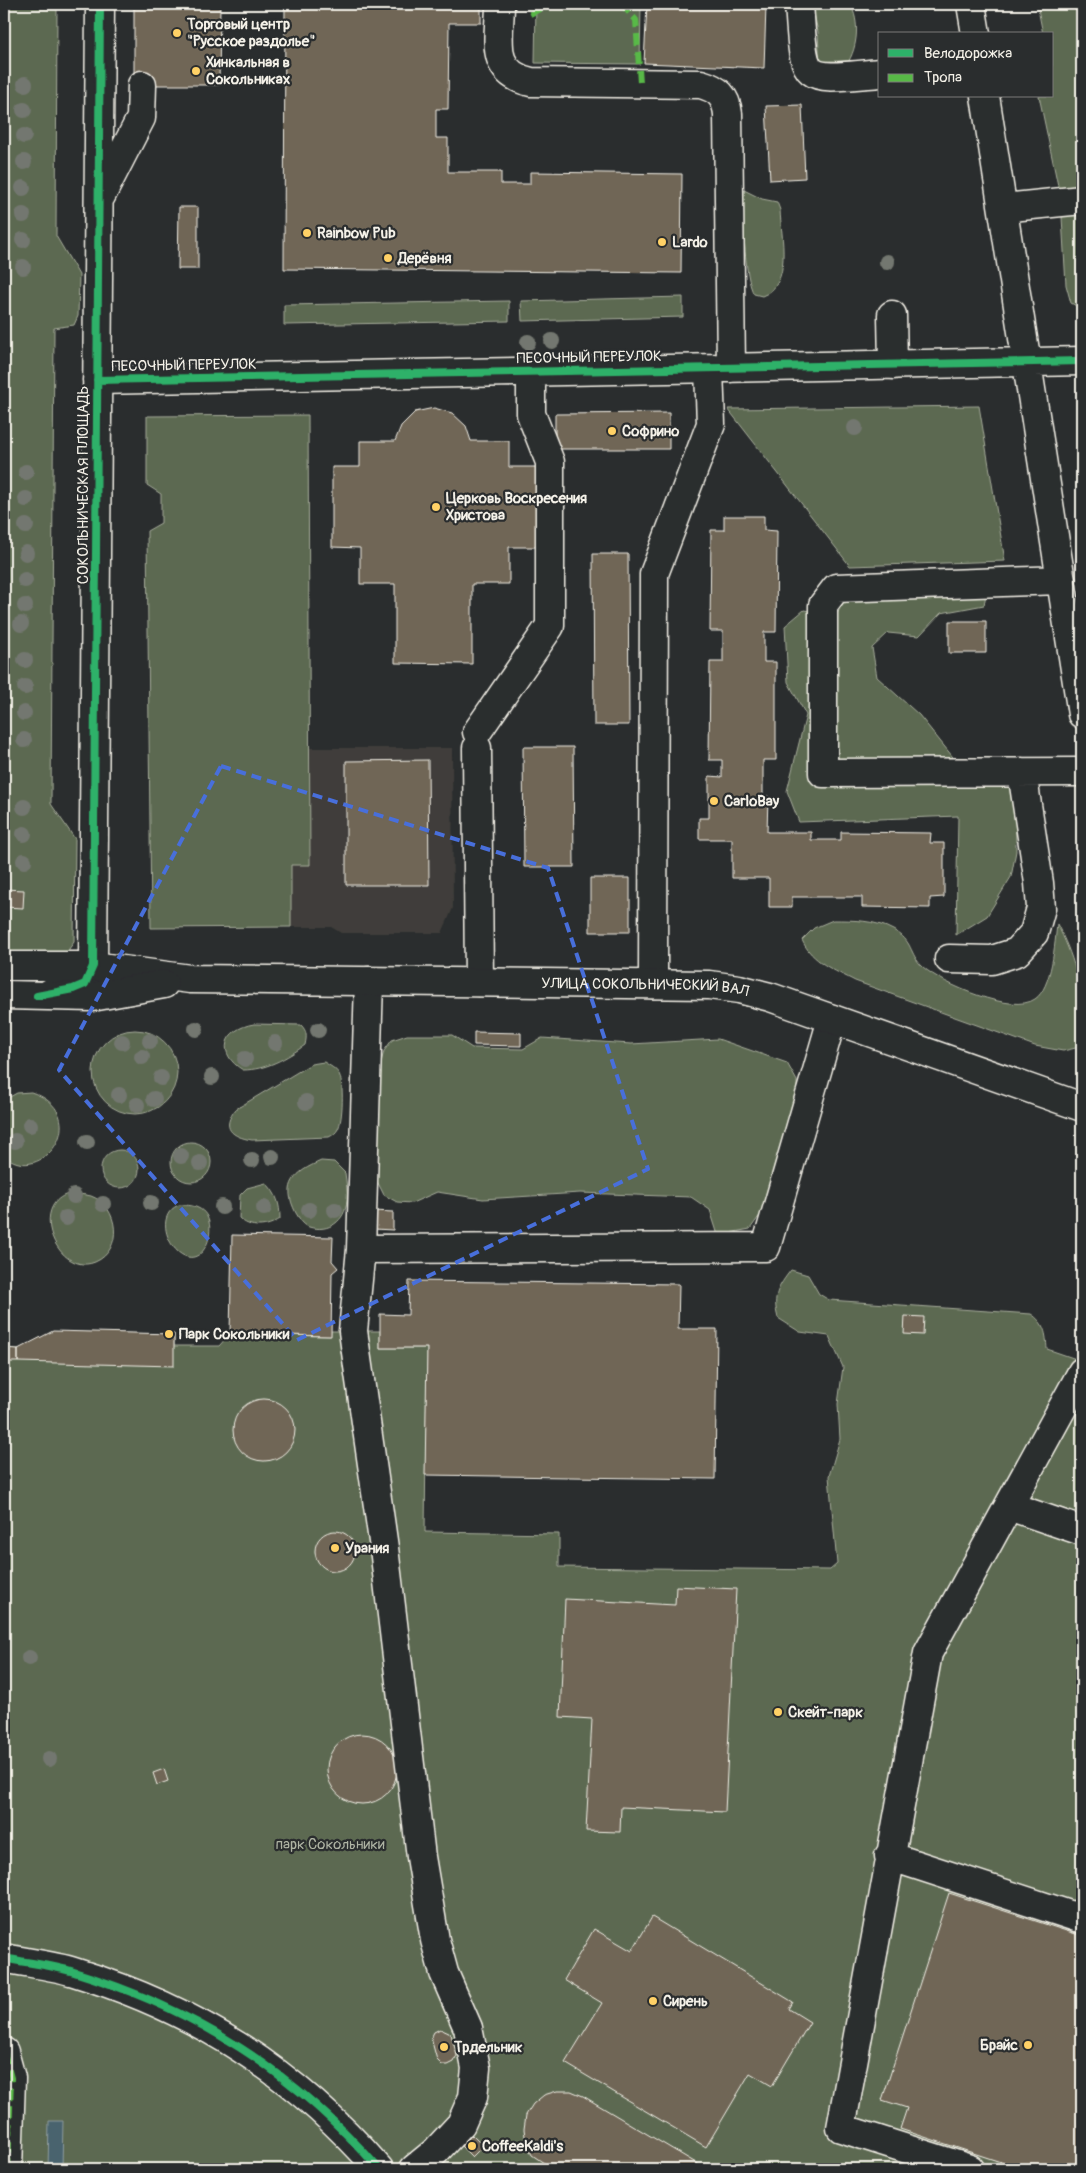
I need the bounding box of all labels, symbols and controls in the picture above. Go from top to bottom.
place label: Торговый центр "Русское раздолье" [186,15,315,51]
marker: Торговый центр "Русское раздолье" [171,27,183,39]
legend [878,32,1054,98]
text: Велодорожка [924,44,1012,63]
place label: Хинкальная в Сокольниках [206,53,291,89]
marker: Хинкальная в Сокольниках [190,65,202,77]
text: Тропа [924,68,962,87]
place label: Rainbow Pub [317,224,396,243]
marker: Rainbow Pub [301,227,313,239]
place label: Lardo [672,233,708,252]
marker: Lardo [656,236,668,248]
place label: Дерёвня [397,249,452,268]
marker: Дерёвня [382,252,394,264]
street label: ПЕСОЧНЫЙ ПЕРЕУЛОК [516,347,662,368]
street label: ПЕСОЧНЫЙ ПЕРЕУЛОК [111,355,257,376]
street label: СОКОЛЬНИЧЕСКАЯ ПЛОЩАДЬ [74,386,93,584]
place label: Софрино [622,422,679,441]
marker: Софрино [606,425,618,437]
place label: Церковь Воскресения Христова [446,489,587,525]
marker: Церковь Воскресения Христова [430,501,442,513]
place label: CarloBay [724,792,780,811]
marker: CarloBay [708,795,720,807]
street label: УЛИЦА СОКОЛЬНИЧЕСКИЙ ВАЛ [541,974,751,1001]
place label: Парк Сокольники [179,1325,290,1344]
marker: Парк Сокольники [163,1328,175,1340]
place label: Урания [345,1539,389,1558]
marker: Урания [329,1542,341,1554]
place label: Скейт-парк [788,1703,863,1722]
marker: Скейт-парк [772,1706,784,1718]
park label: парк Сокольники [275,1835,385,1854]
place label: Сирень [663,1992,708,2011]
marker: Сирень [647,1995,659,2007]
place label: Брайс [980,2036,1018,2055]
place label: Трдельник [453,2038,523,2057]
marker: Брайс [1022,2039,1034,2051]
marker: Трдельник [438,2041,450,2053]
place label: CoffeeKaldi's [482,2137,563,2156]
marker: CoffeeKaldi's [466,2140,478,2152]

